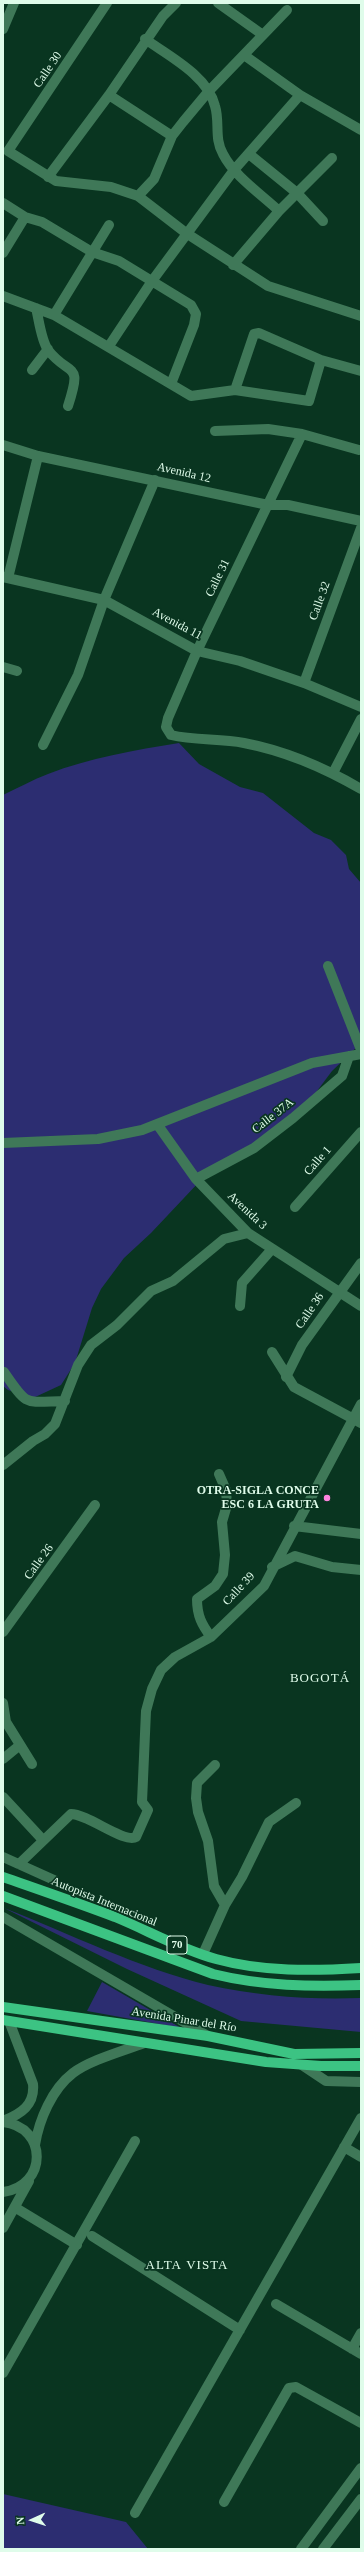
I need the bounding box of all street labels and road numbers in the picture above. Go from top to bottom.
street label: Calle 30 [31,49,65,91]
street label: Avenida 12 [156,460,212,486]
street label: Calle 31 [203,557,233,599]
street label: Calle 32 [306,580,334,622]
street label: Avenida 11 [150,605,204,643]
street label: Calle 37A [249,1095,297,1137]
street label: Calle 1 [301,1143,335,1179]
street label: Avenida 3 [224,1189,270,1233]
street label: Calle 36 [293,1290,327,1332]
street label: Calle 26 [21,1541,57,1583]
street label: Calle 39 [220,1569,258,1609]
street label: Autopista Internacional [49,1874,159,1930]
road number: 70 [167,1936,187,1954]
street label: Avenida Pinar del Río [130,2005,238,2035]

